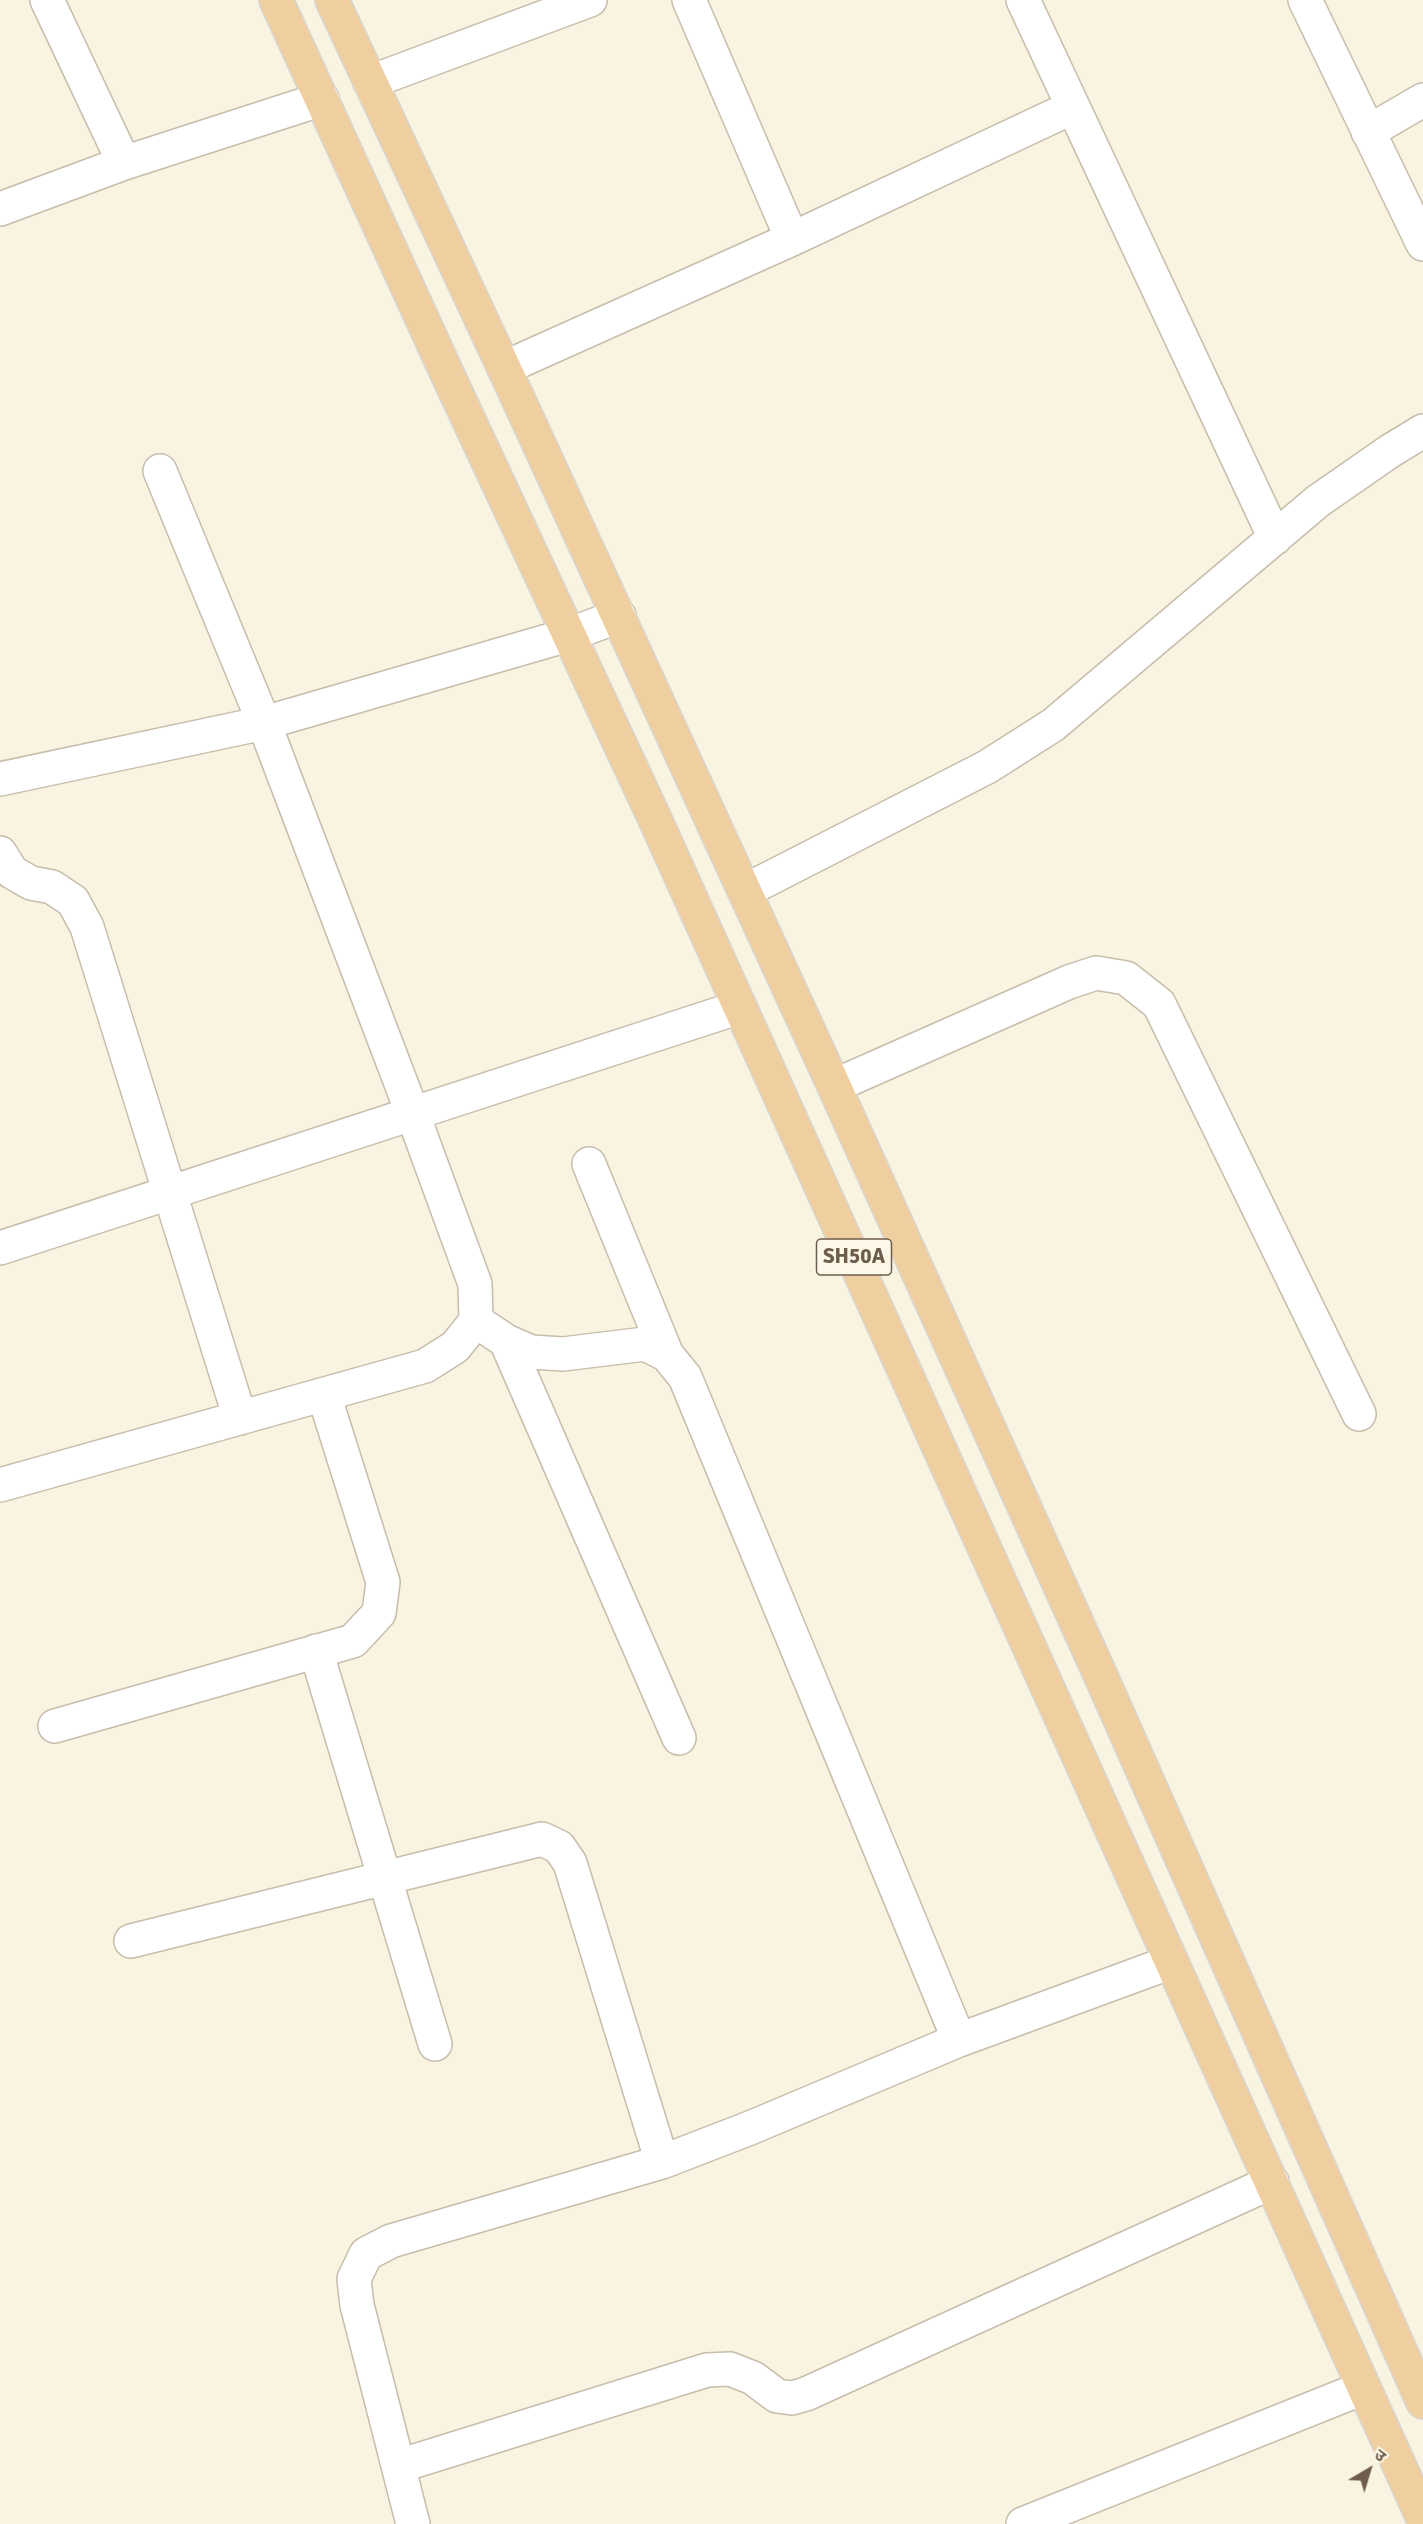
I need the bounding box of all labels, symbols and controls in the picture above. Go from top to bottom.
road number: SH50A [816,1239,892,1275]
north arrow [1339,2440,1399,2500]
text: उ [1370,2445,1390,2467]

